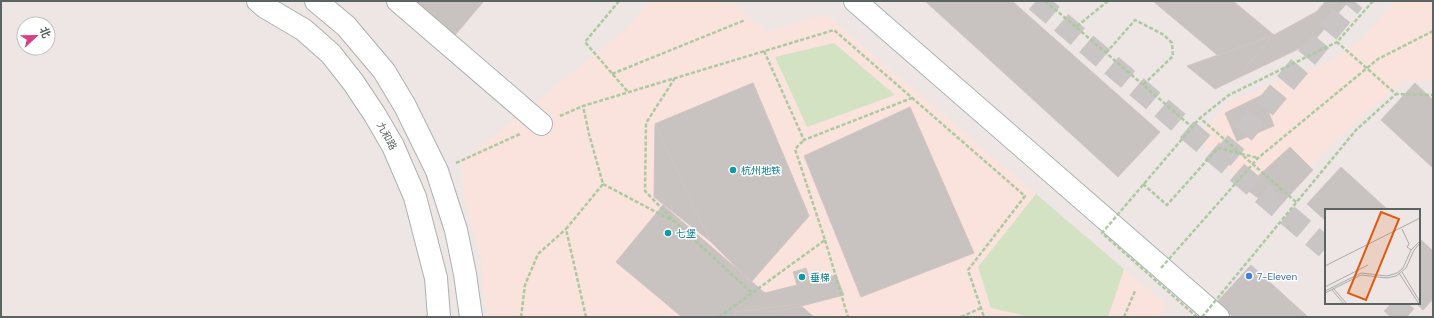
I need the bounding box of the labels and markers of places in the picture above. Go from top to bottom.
place label: 杭州地铁 [741,164,781,177]
marker: 杭州地铁 [728,165,738,175]
place label: 七堡 [676,227,696,240]
marker: 七堡 [663,228,673,238]
place label: 7-Eleven [1257,270,1297,283]
place label: 垂梯 [810,271,830,284]
marker: 7-Eleven [1244,271,1254,281]
marker: 垂梯 [797,272,807,282]

